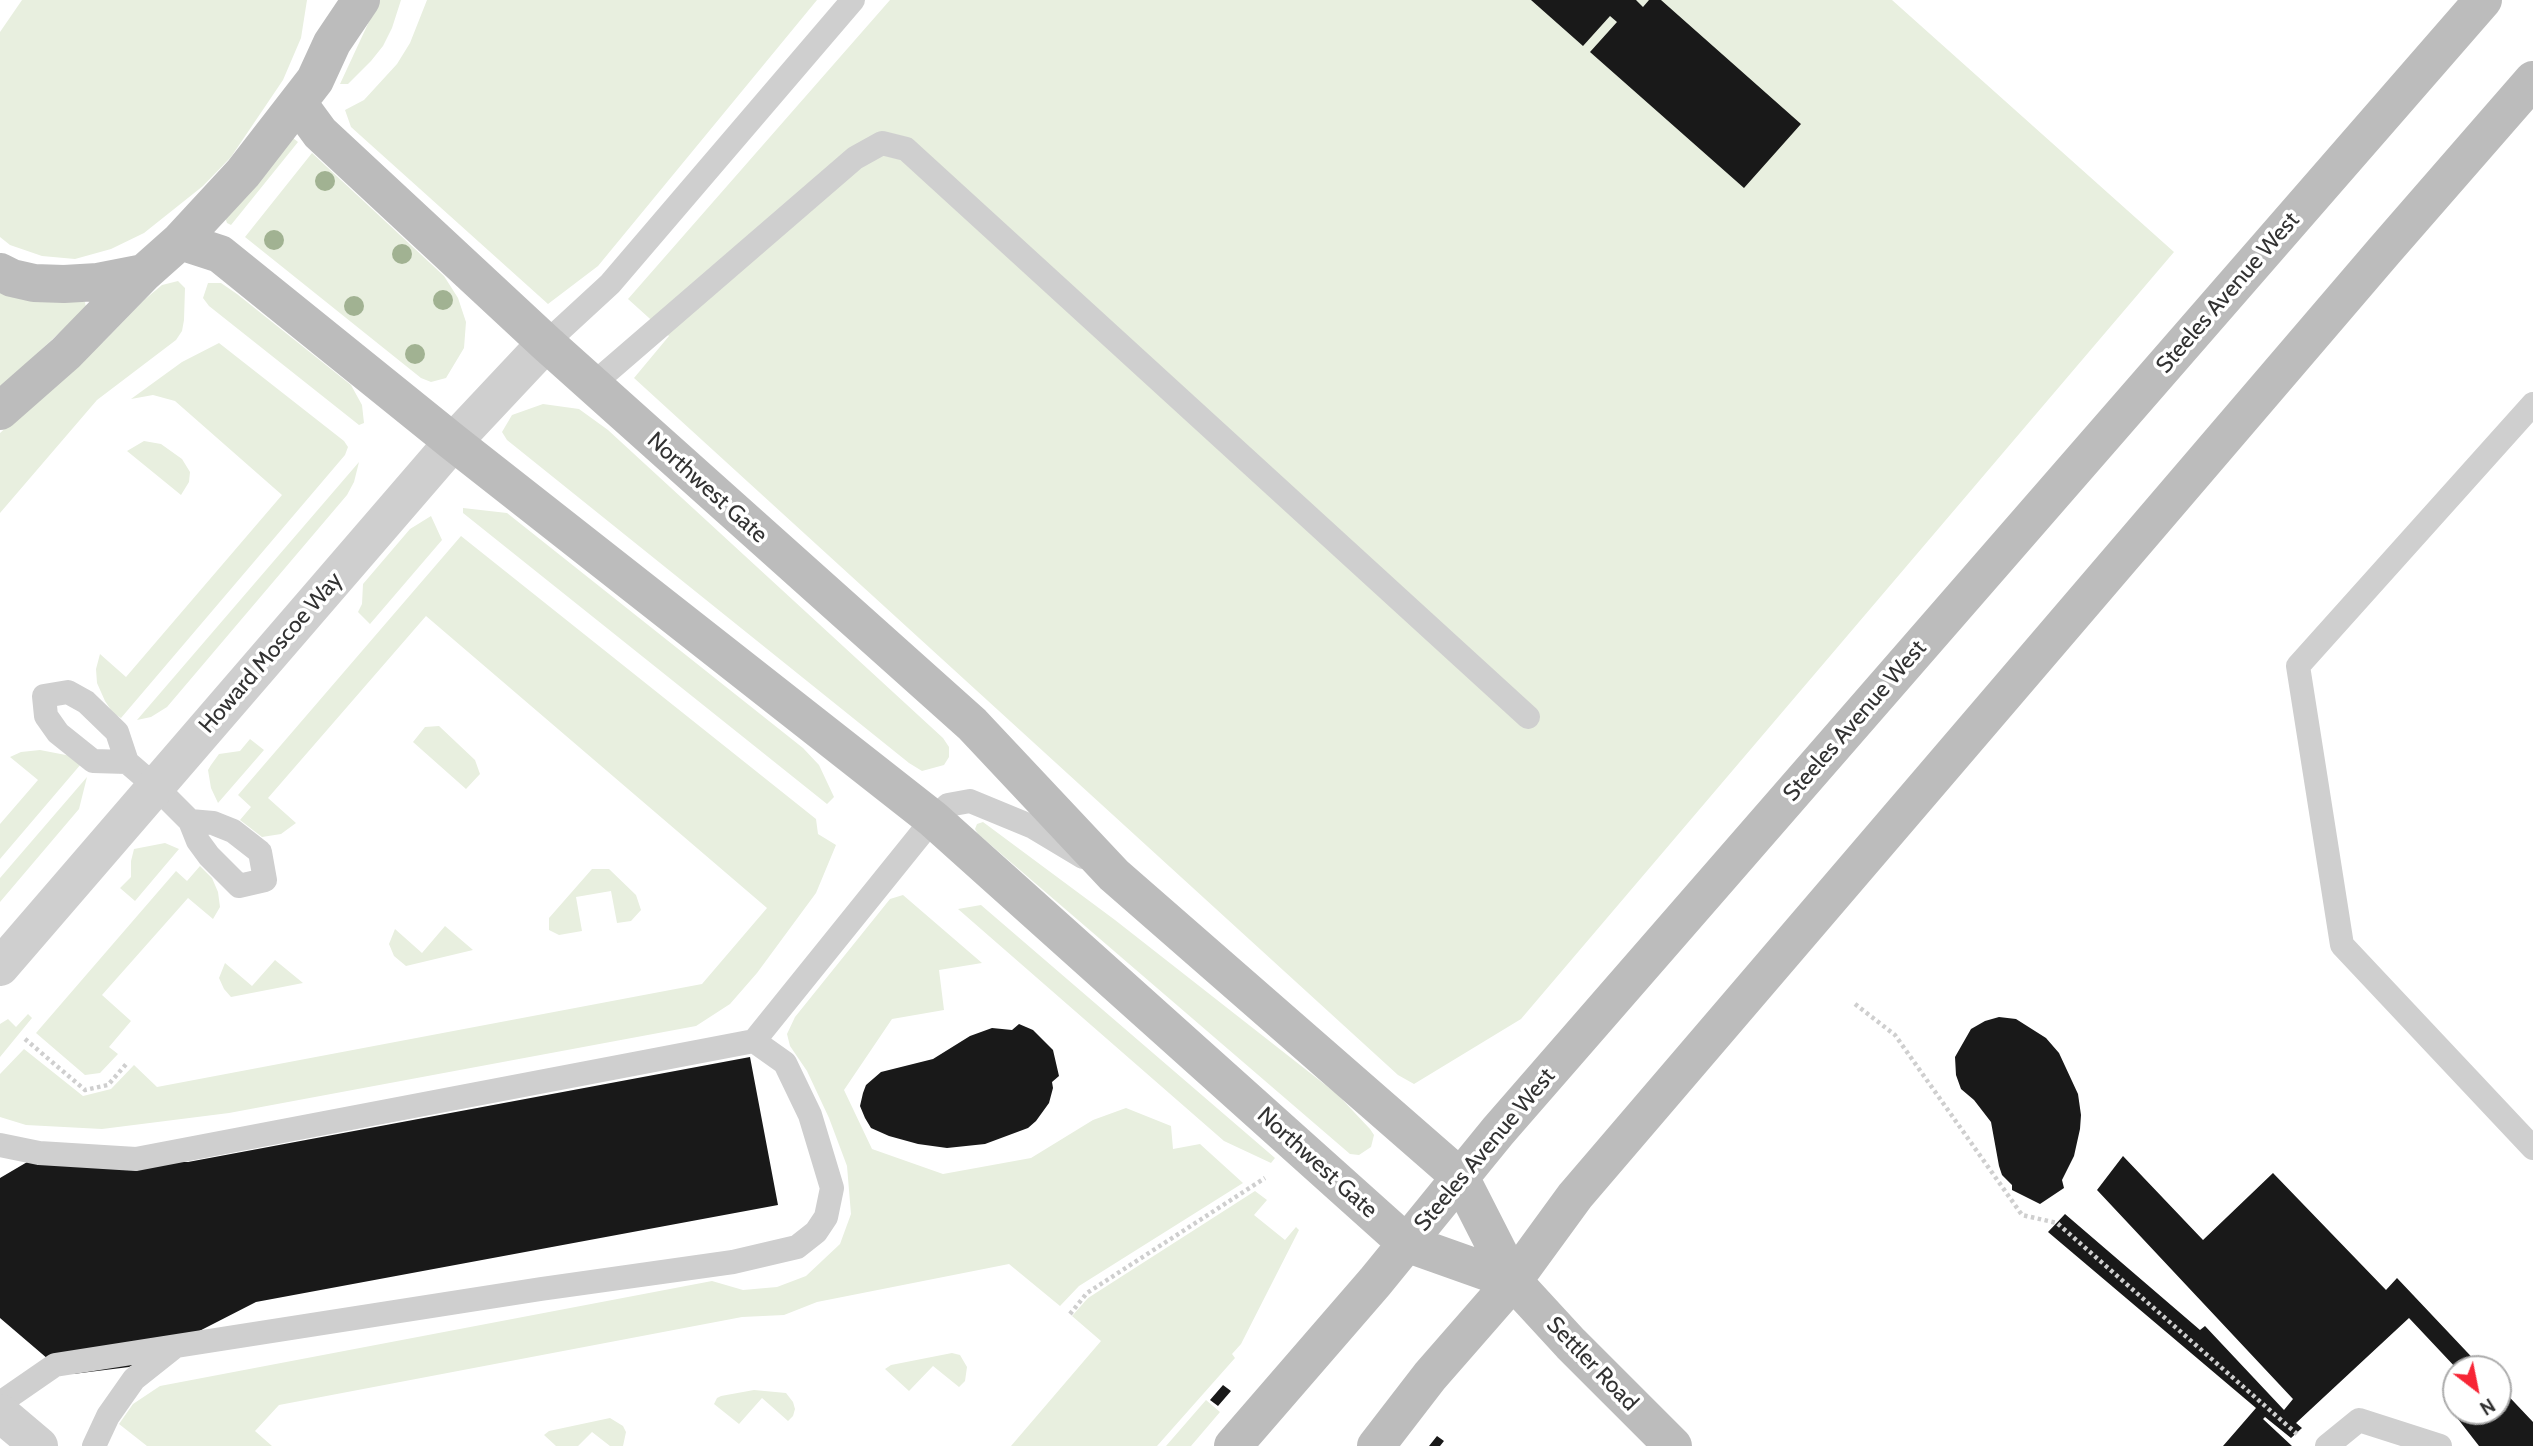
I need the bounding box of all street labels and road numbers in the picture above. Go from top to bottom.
street label: Steeles Avenue West [2151,207,2305,379]
street label: Northwest Gate [641,427,773,549]
street label: Howard Moscoe Way [194,567,348,739]
street label: Steeles Avenue West [1778,635,1932,807]
street label: Steeles Avenue West [1409,1063,1561,1237]
street label: Northwest Gate [1251,1102,1383,1224]
street label: Settler Road [1540,1311,1644,1417]

